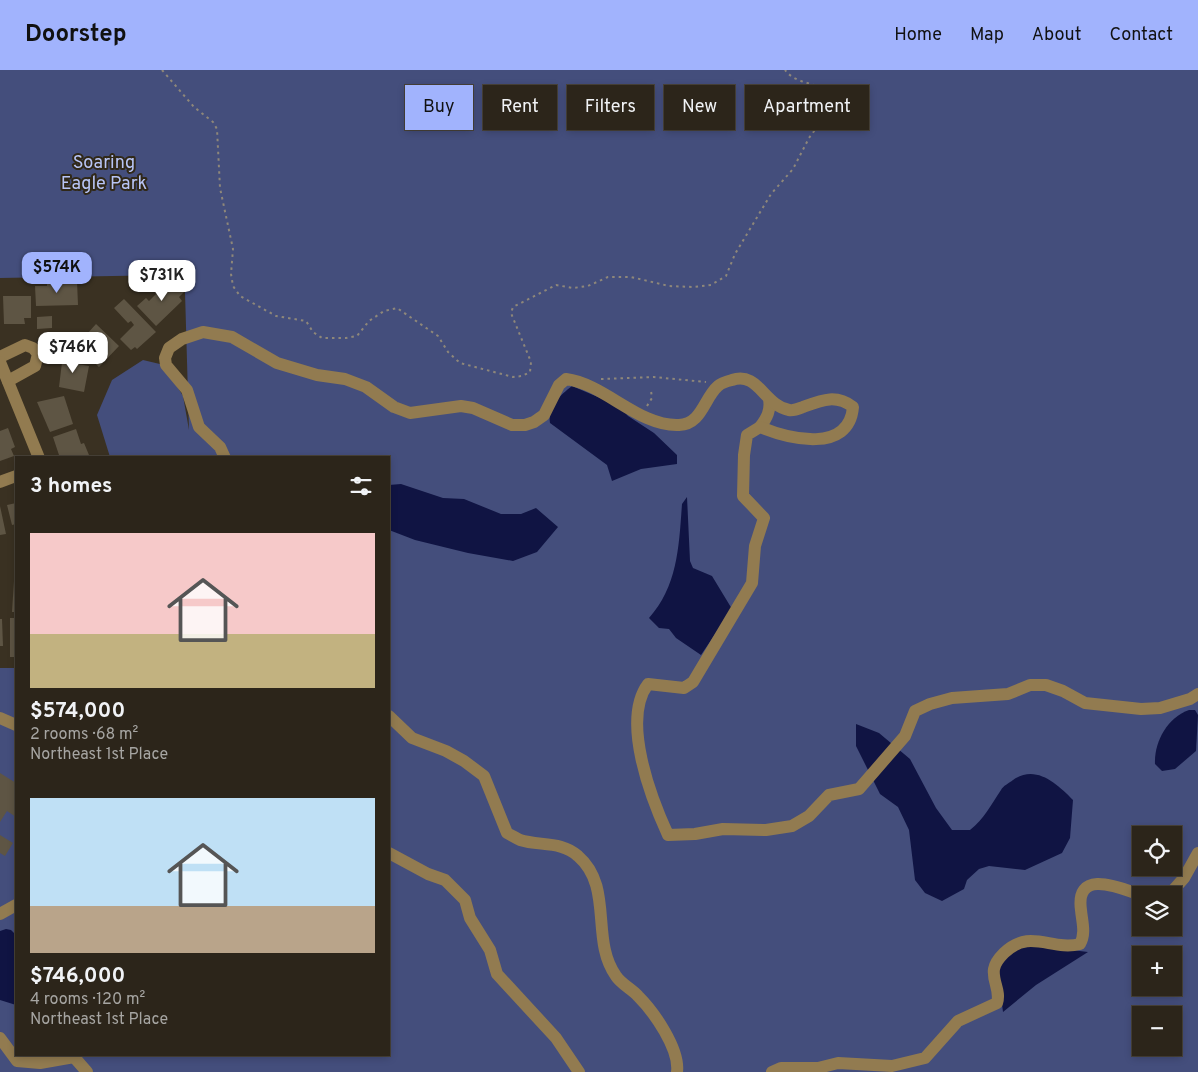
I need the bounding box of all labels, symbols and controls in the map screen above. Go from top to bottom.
text: Doorstep [25,20,127,50]
text: Home [894,24,942,47]
text: Map [970,24,1004,47]
text: About [1032,24,1081,47]
text: Contact [1109,24,1173,47]
chip: Buy [405,85,473,130]
chip: Rent [483,85,557,130]
chip: Filters [567,85,654,130]
chip: New [664,85,735,130]
chip: Apartment [745,85,869,130]
park label: Soaring Eagle Park [61,152,147,196]
pin: $574K [22,252,92,294]
text: $574K [33,258,81,278]
pin: $731K [127,260,197,302]
text: $731K [139,266,185,286]
pin: $746K [38,332,108,374]
text: $746K [49,338,97,358]
icon: filters [347,472,375,500]
text: 3 homes [30,473,112,500]
icon: home [158,565,248,655]
text: $574,000 [30,698,125,725]
text: 2 rooms · 68 m² [30,725,138,745]
text: Northeast 1st Place [30,745,168,765]
map controls [1132,826,1182,1056]
button: locate [1132,826,1182,876]
icon: home [158,830,248,920]
button: layers [1132,886,1182,936]
button: + [1132,946,1182,996]
text: $746,000 [30,963,125,990]
text: 4 rooms · 120 m² [30,990,145,1010]
button: − [1132,1006,1182,1056]
text: Northeast 1st Place [30,1010,168,1030]

